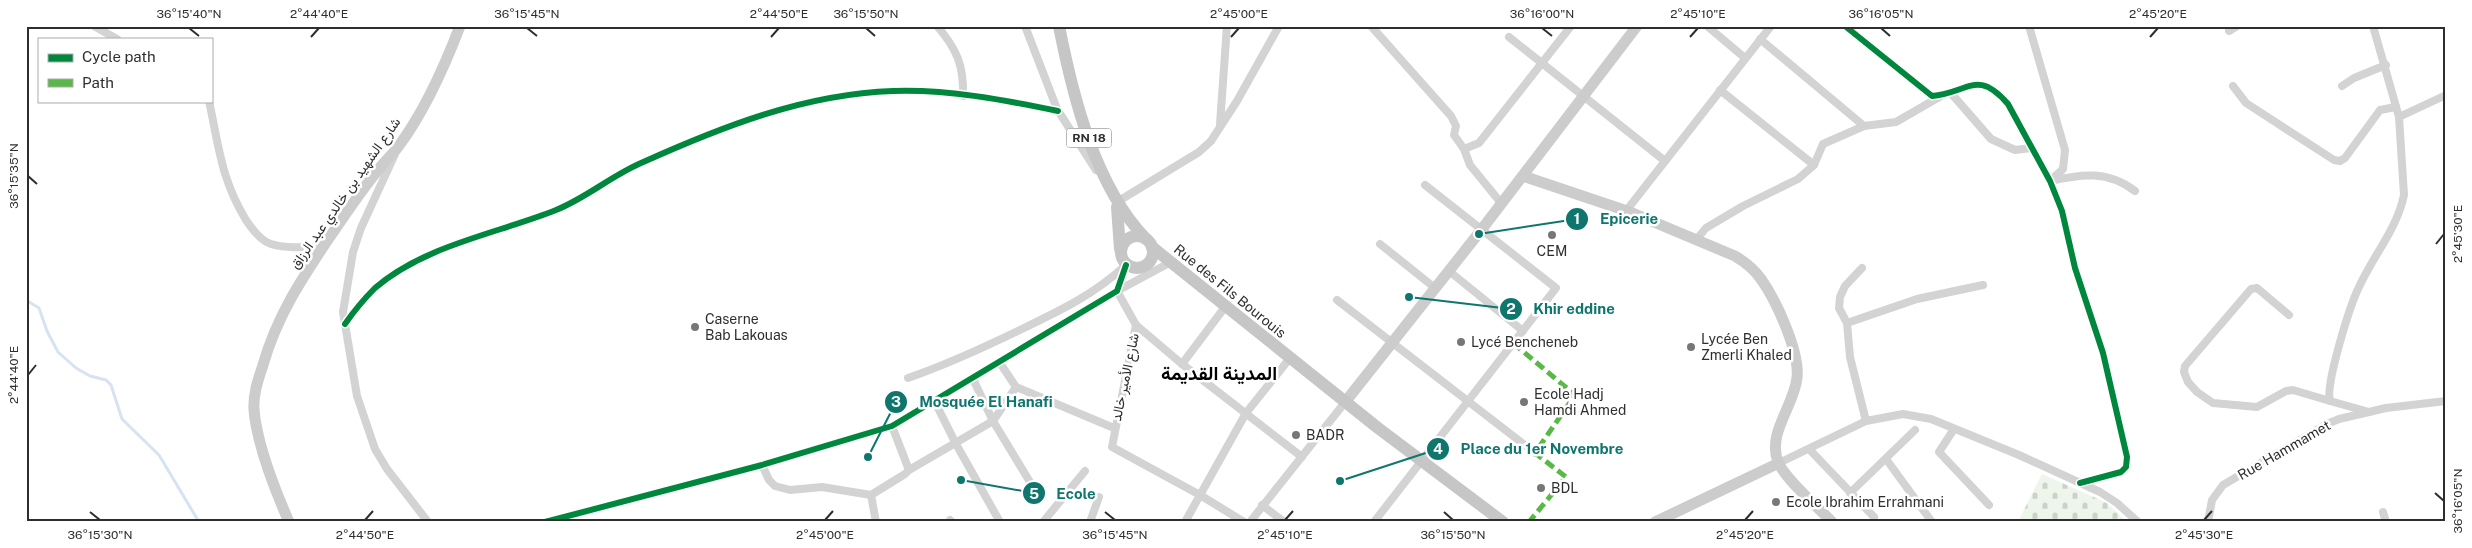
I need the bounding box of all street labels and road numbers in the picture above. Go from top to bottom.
street label: شارع الشهيد بن خالدي عبد الرزاق [286,114,407,274]
road number: RN 18 [1066,128,1112,148]
street label: Rue des Fils Bourouis [1171,241,1289,341]
street label: شارع الأمير خالد [1108,332,1145,423]
street label: Rue Hammamet [2235,417,2333,483]

